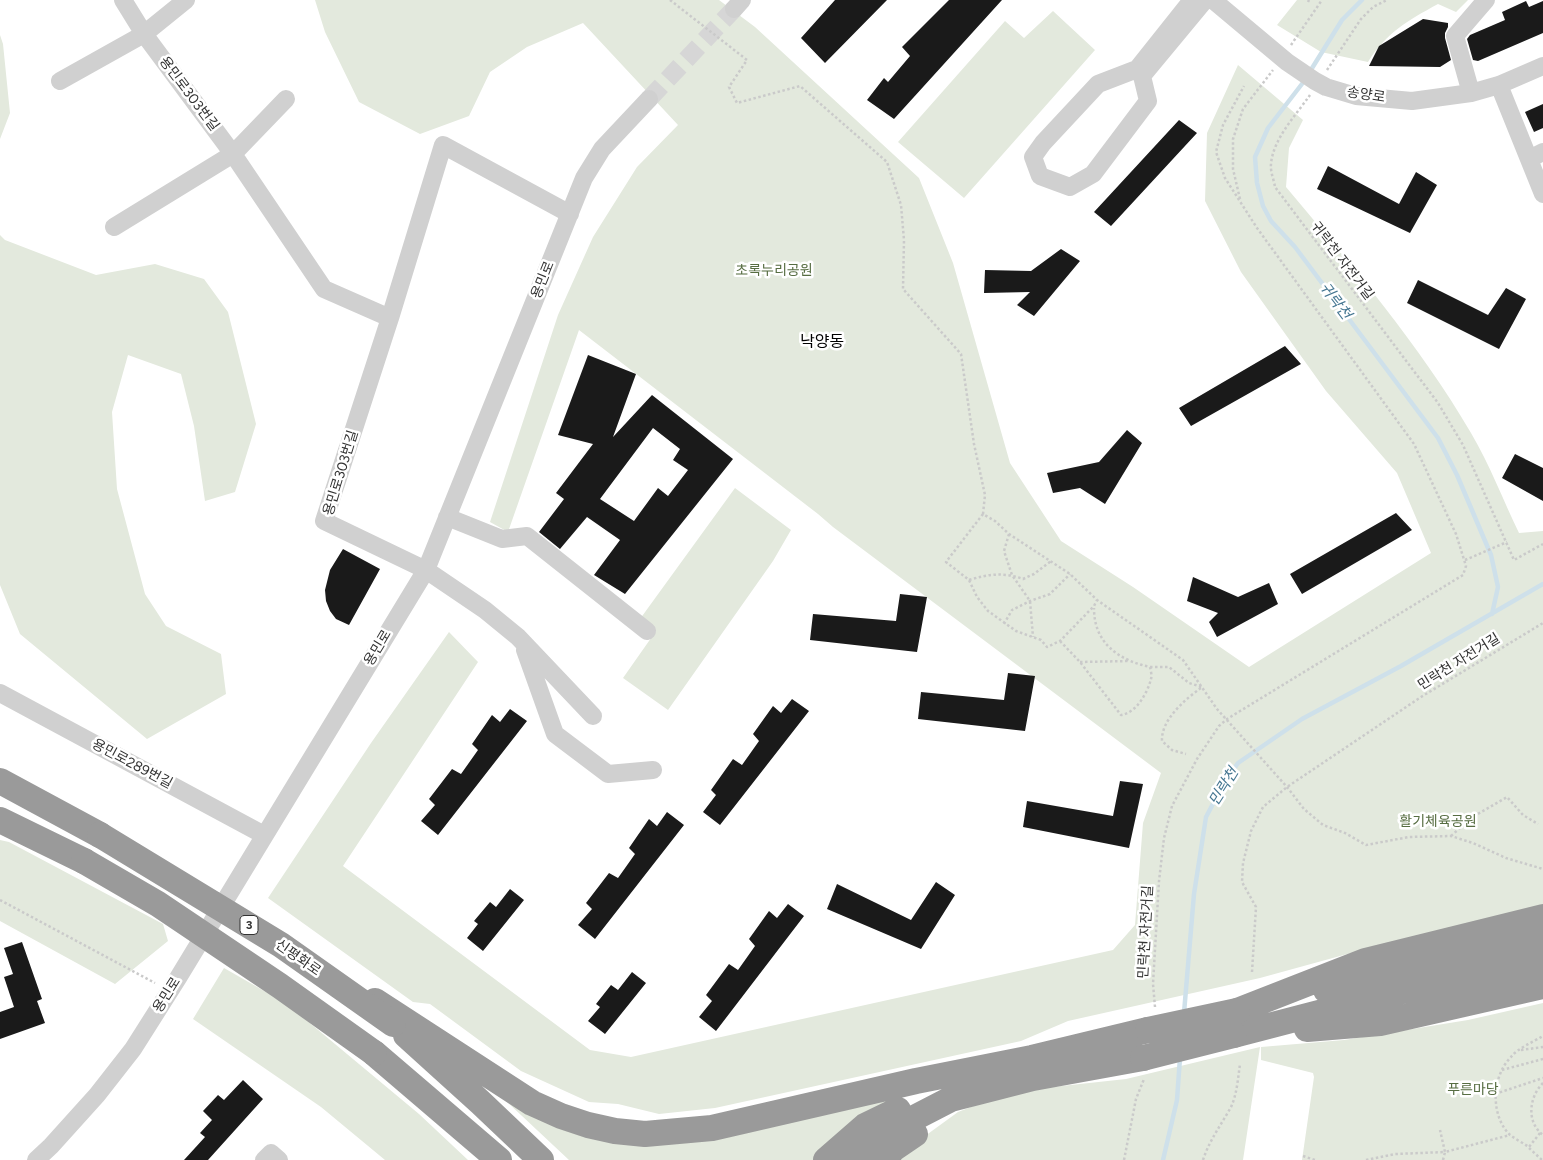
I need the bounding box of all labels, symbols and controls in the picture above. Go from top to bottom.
street label: 용민로303번길 [156,54,222,134]
street label: 송양로 [1346,84,1386,106]
street label: 귀락천 자전거길 [1307,219,1377,303]
street label: 용민로 [528,259,558,301]
park label: 초록누리공원 [735,263,813,279]
water label: 귀락천 [1315,279,1355,323]
district label: 낙양동 [800,332,844,352]
street label: 용민로303번길 [320,428,362,518]
street label: 용민로 [361,627,395,669]
street label: 민락천 자전거길 [1415,630,1503,694]
street label: 용민로289번길 [89,736,175,792]
water label: 민락천 [1205,765,1243,809]
park label: 활기체육공원 [1399,814,1477,830]
street label: 민락천 자전거길 [1135,885,1157,979]
road number: 3 [240,916,258,934]
street label: 신평화로 [272,936,324,980]
street label: 용민로 [150,974,184,1016]
park label: 푸른마당 [1447,1082,1499,1098]

